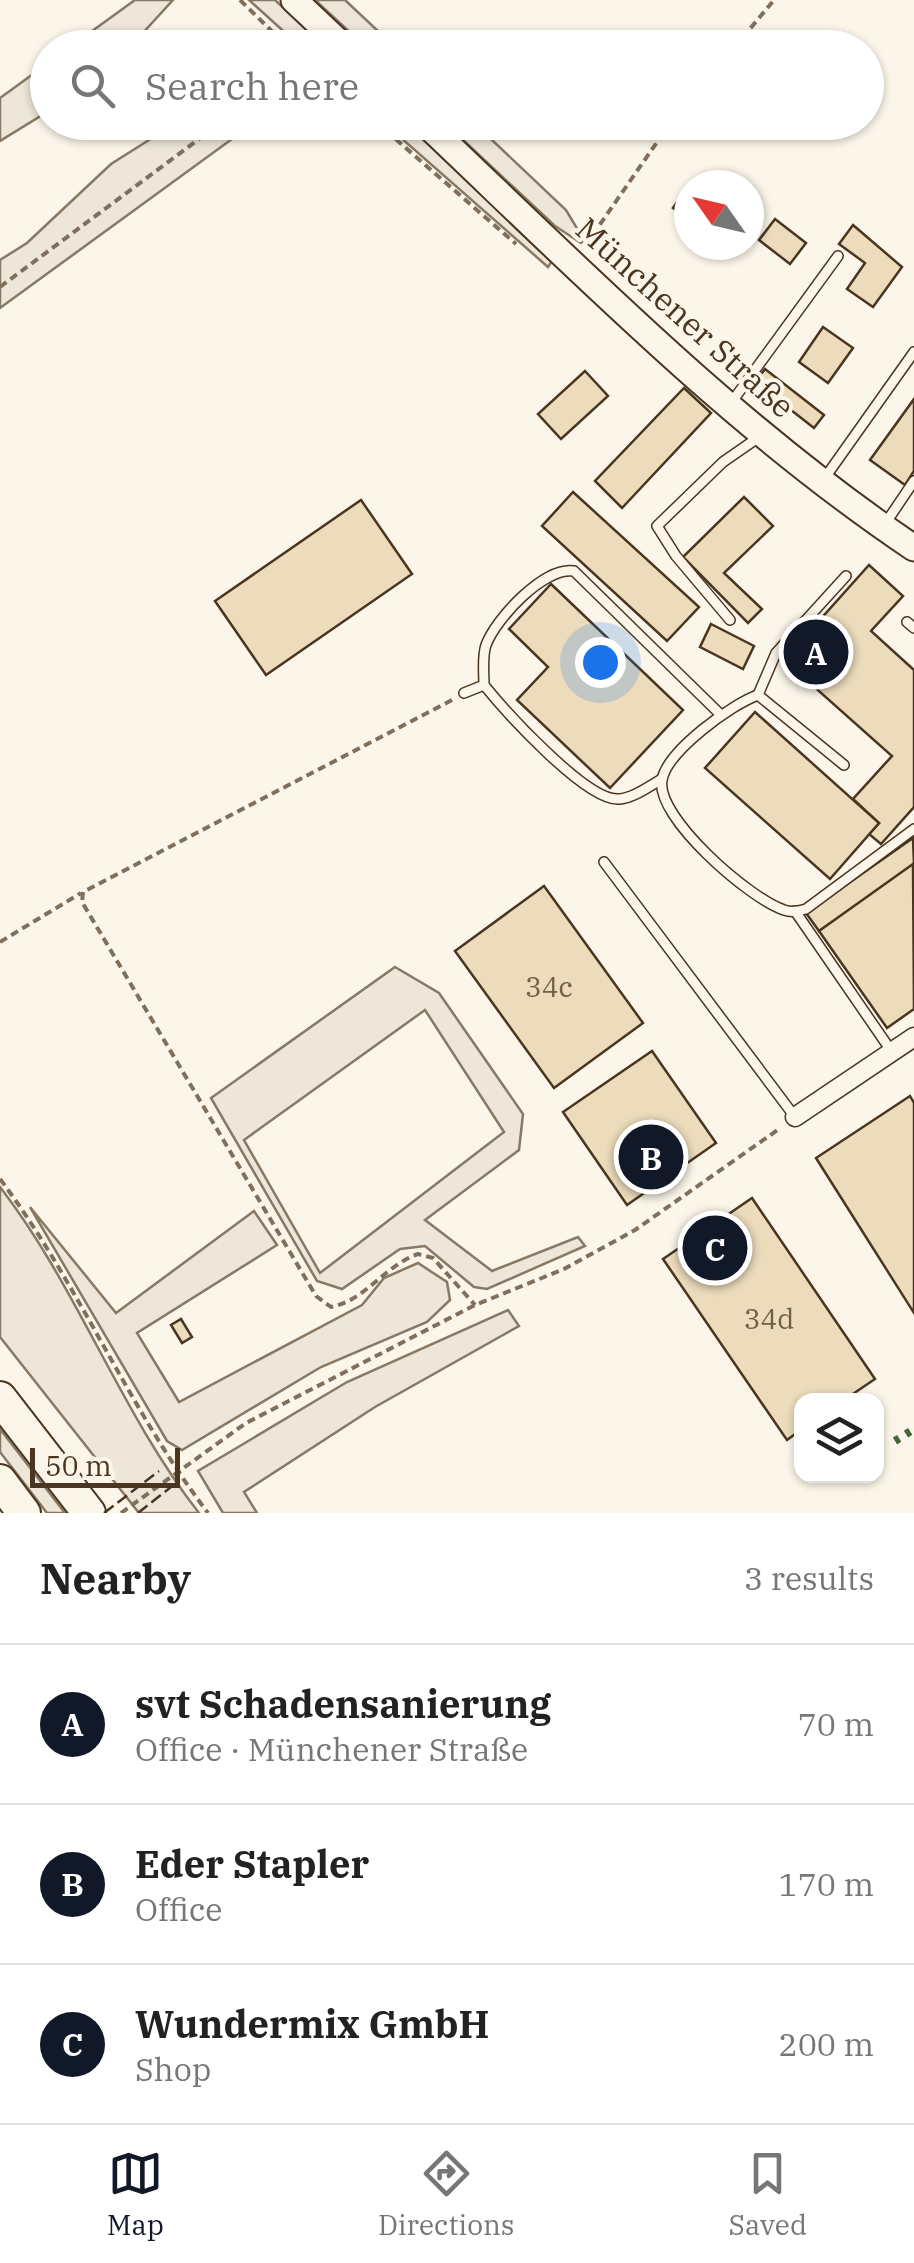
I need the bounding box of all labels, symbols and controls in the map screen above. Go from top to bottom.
search box [30,30,884,140]
icon: search [65,58,120,113]
text: Search here [145,61,359,110]
north arrow [674,170,764,260]
street label: Münchener Straße [567,208,804,427]
pin: A [784,614,848,690]
your location [575,637,626,688]
house number: 34c [525,968,573,1005]
pin: B [618,1120,684,1194]
pin: C [682,1210,748,1286]
house number: 34d [744,1300,794,1337]
map controls [794,1393,884,1483]
button: layers [794,1393,884,1483]
scale bar [30,1443,180,1488]
text: 50 m [45,1447,112,1484]
text: Nearby [40,1551,191,1606]
text: 3 results [744,1557,874,1599]
text: svt Schadensanierung [135,1679,551,1728]
text: A [61,1703,84,1745]
text: 70 m [798,1703,874,1745]
text: Office · Münchener Straße [135,1728,528,1770]
text: Eder Stapler [135,1839,369,1888]
text: B [61,1863,84,1905]
text: 170 m [778,1863,874,1905]
text: Office [135,1888,222,1930]
text: Wundermix GmbH [135,1999,489,2048]
text: C [62,2023,83,2065]
text: 200 m [778,2023,874,2065]
text: Shop [135,2048,211,2090]
tab: Map [107,2146,164,2243]
tab: Directions [378,2146,515,2243]
tab: Saved [729,2146,807,2243]

